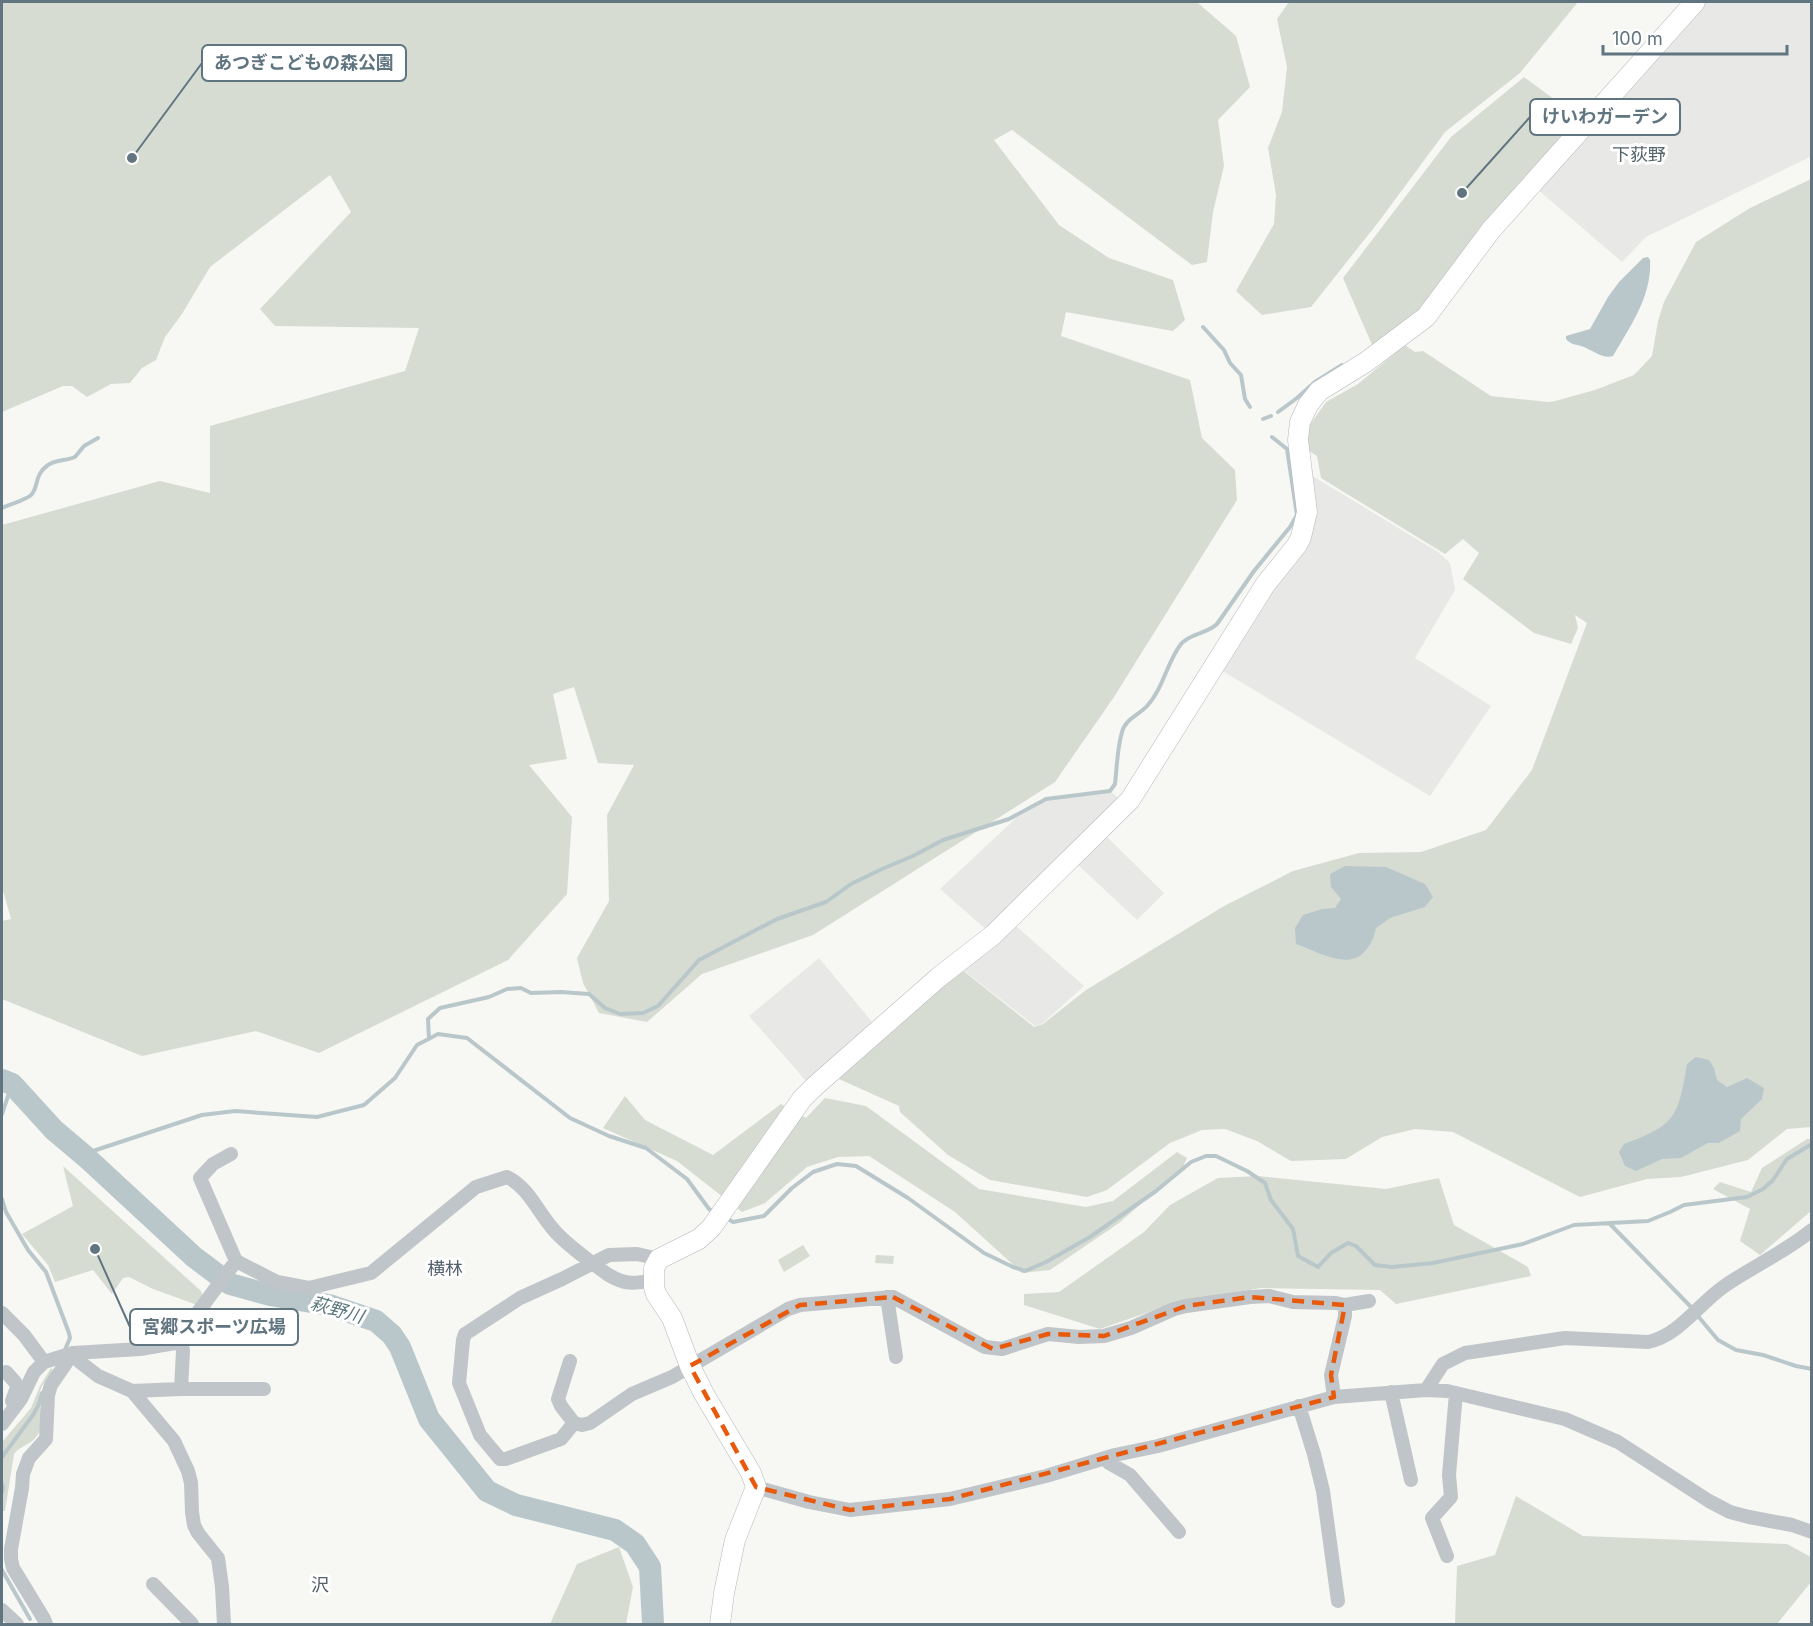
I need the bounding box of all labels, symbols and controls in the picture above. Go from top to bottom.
scale bar [1603,18,1788,56]
text: 100 m [1612,28,1663,49]
callout: あつぎこどもの森公園 [202,45,406,81]
text: あつぎこどもの森公園 [214,52,394,73]
callout: けいわガーデン [1530,99,1680,135]
text: けいわガーデン [1542,106,1668,127]
district label: 下荻野 [1612,144,1666,165]
district label: 横林 [427,1258,463,1279]
water label: 萩野川 [308,1292,368,1328]
callout: 宮郷スポーツ広場 [130,1309,298,1345]
text: 宮郷スポーツ広場 [142,1316,286,1337]
district label: 沢 [311,1574,329,1595]

